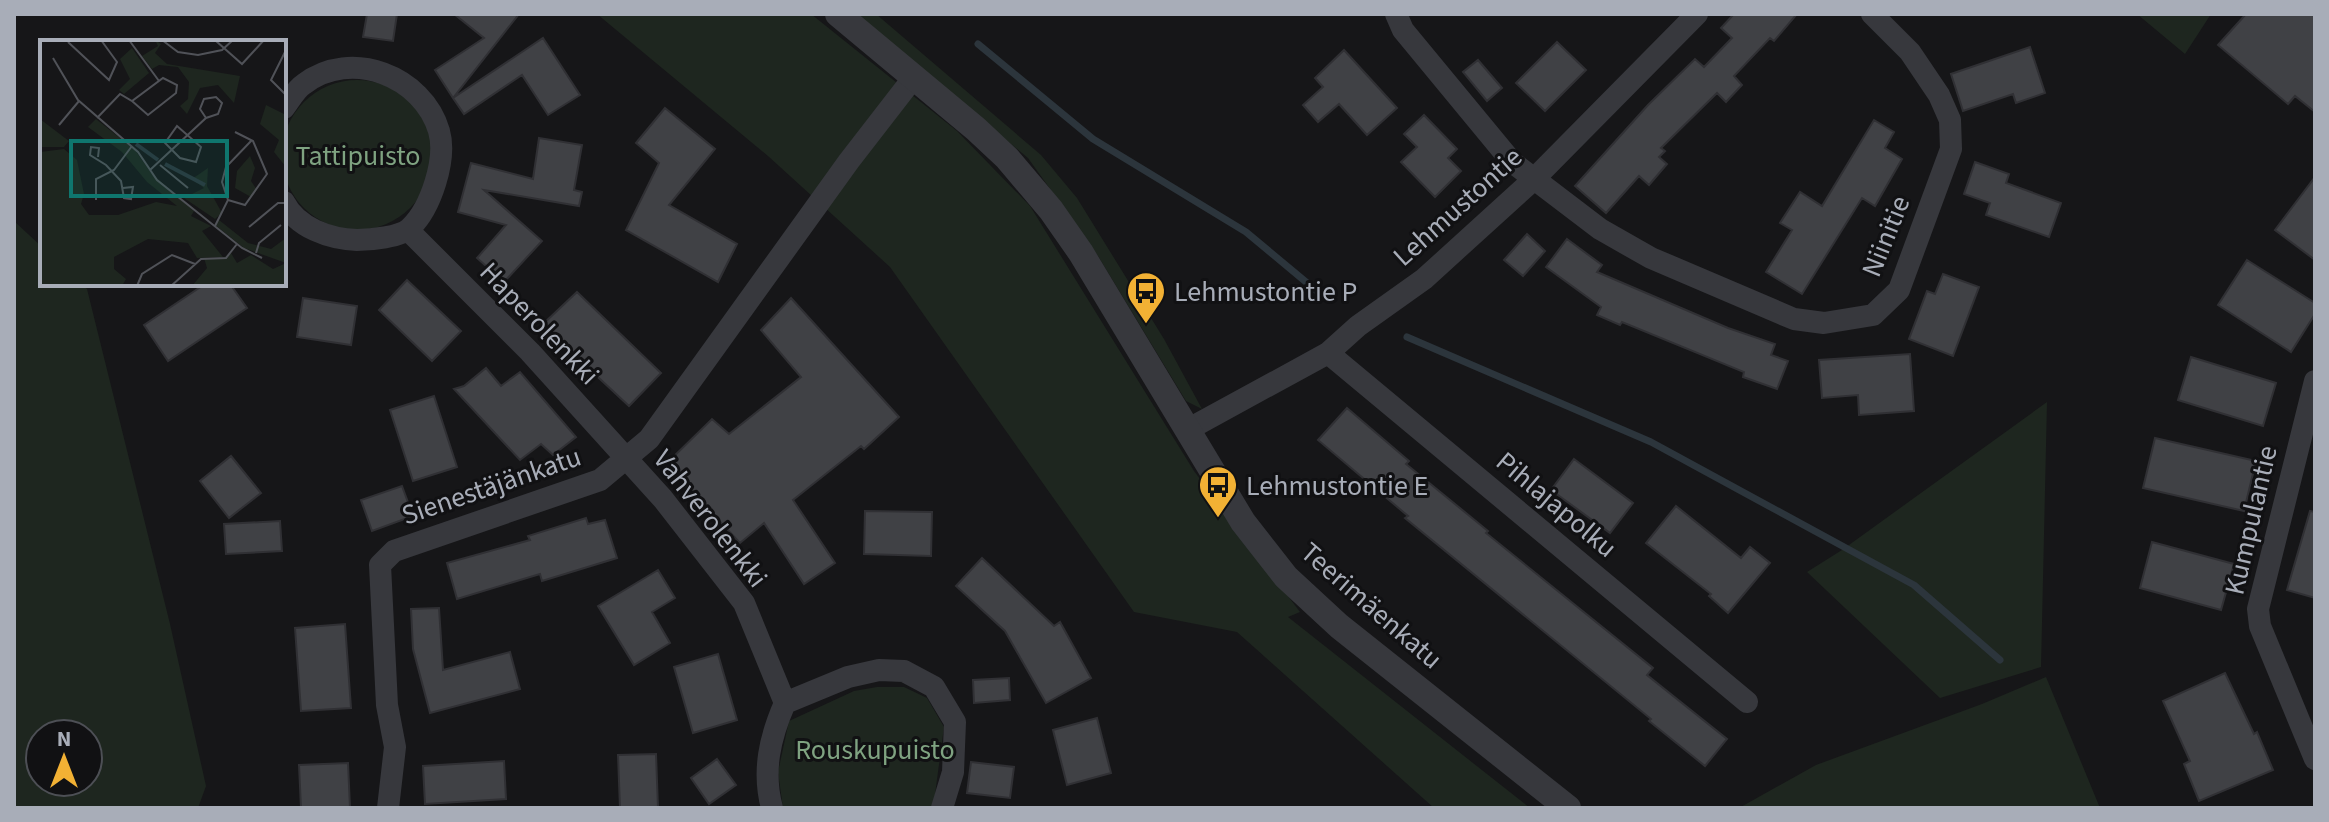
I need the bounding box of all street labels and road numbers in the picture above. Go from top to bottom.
street label: Lehmustontie [1384,138,1531,276]
street label: Niinitie [1852,190,1920,283]
street label: Haperolenkki [470,253,608,394]
street label: Sienestäjänkatu [396,437,586,535]
street label: Vahverolenkki [643,441,777,596]
street label: Pihlajapolku [1487,442,1625,567]
street label: Kumpulantie [2214,442,2288,599]
street label: Teerimäenkatu [1292,533,1451,679]

